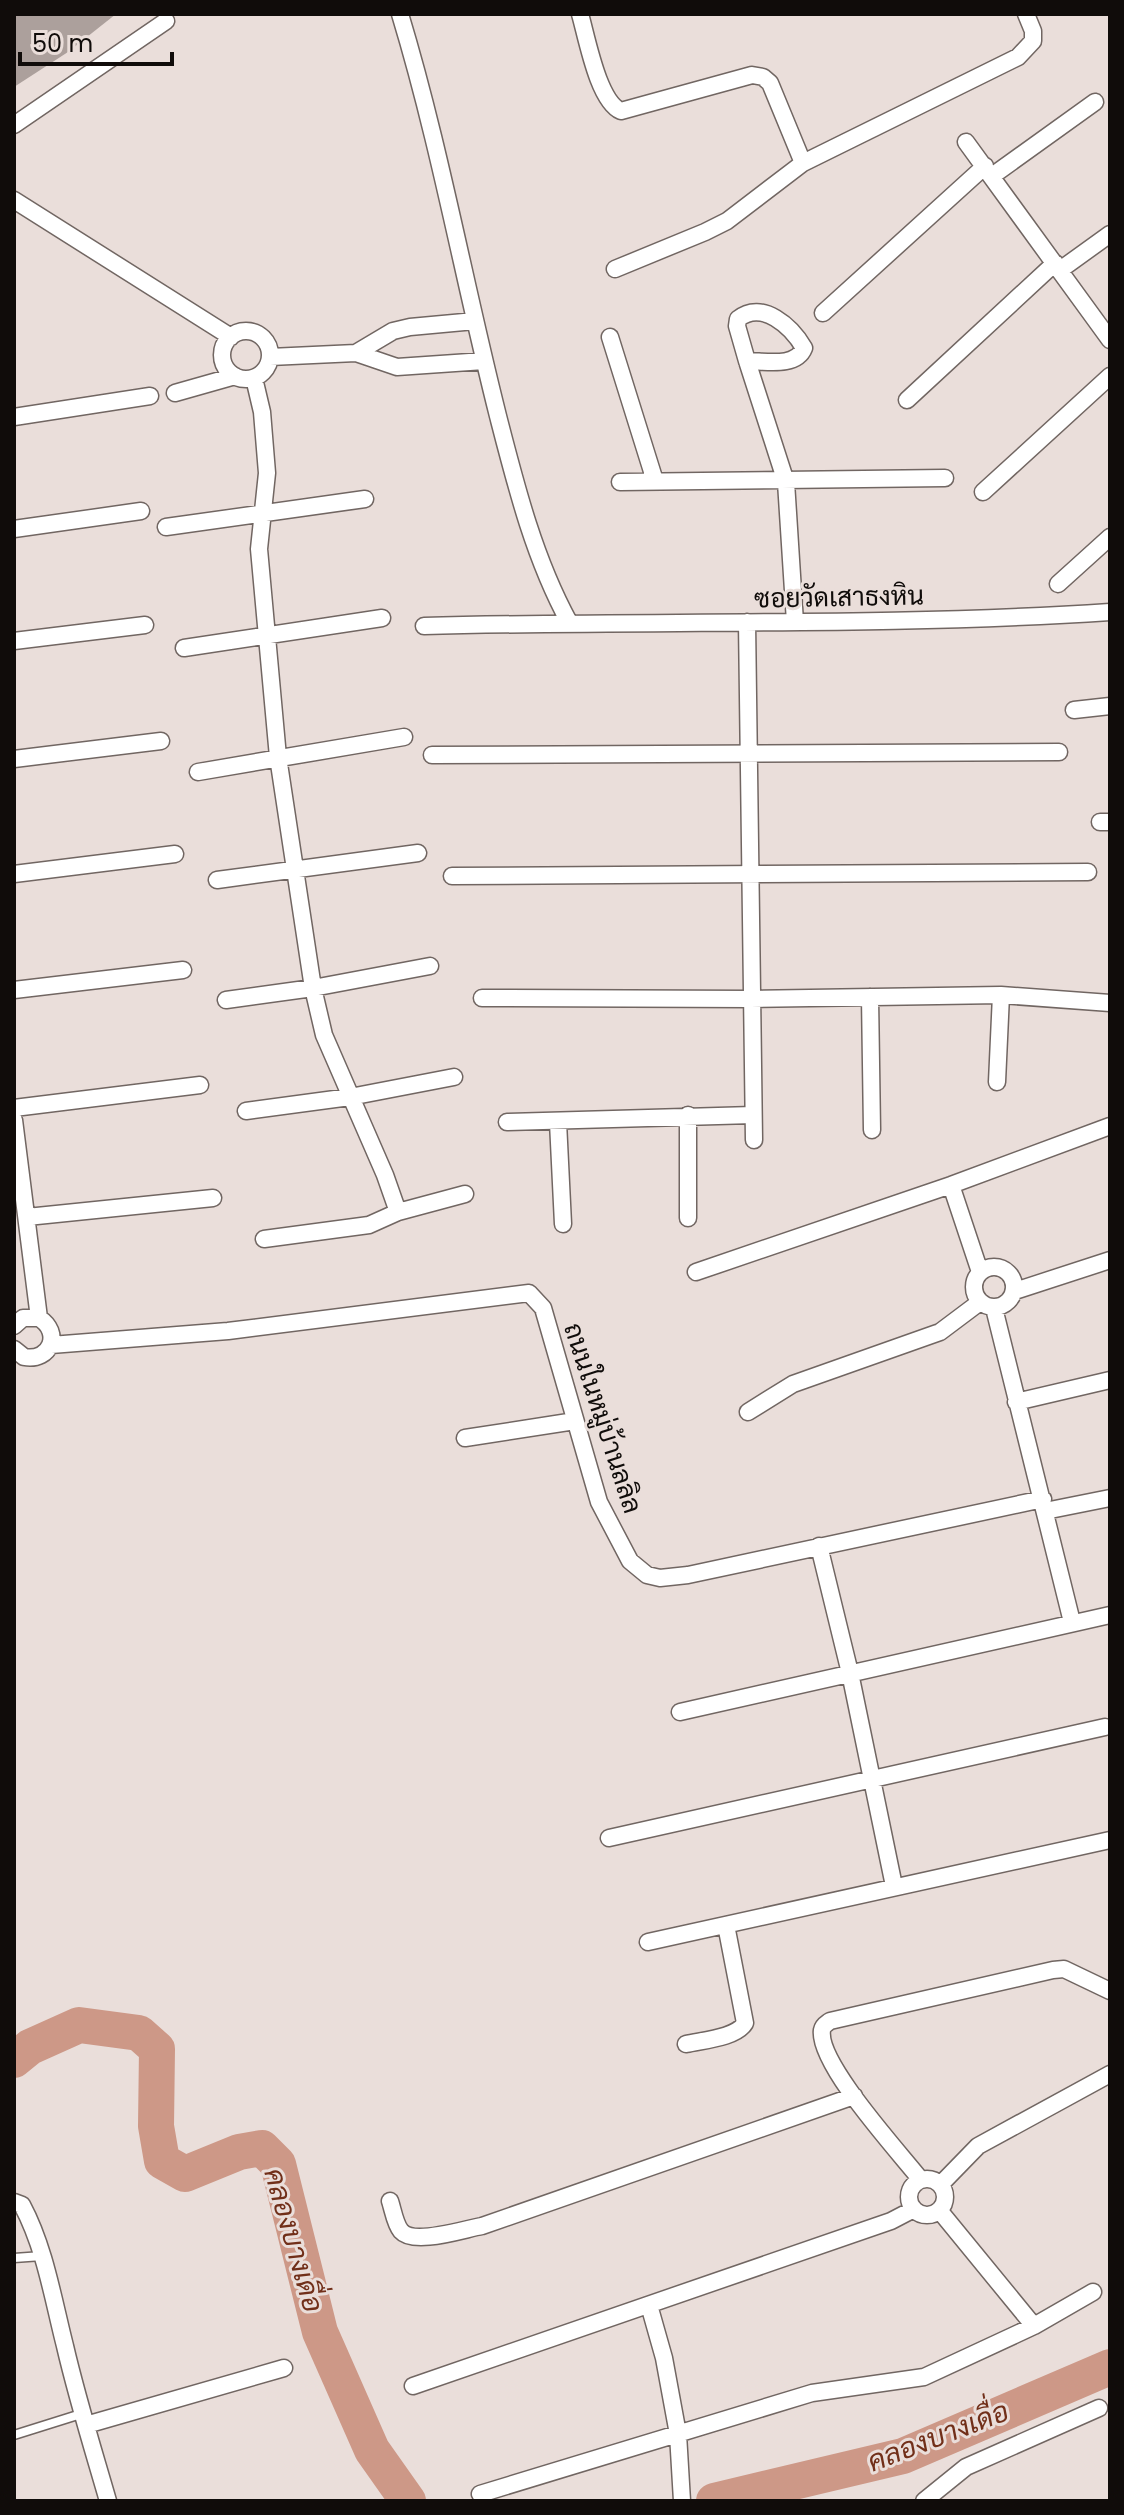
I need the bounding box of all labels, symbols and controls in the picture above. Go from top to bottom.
scale bar [20,16,172,66]
text: 50 m [32,27,93,60]
street label: ซอยวัดเสาธงหิน [754,578,924,616]
street label: ถนนในหมู่บ้านลลิล [555,1318,651,1518]
water label: คลองบางเดื่อ [254,2162,338,2317]
water label: คลองบางเดื่อ [860,2387,1014,2481]

